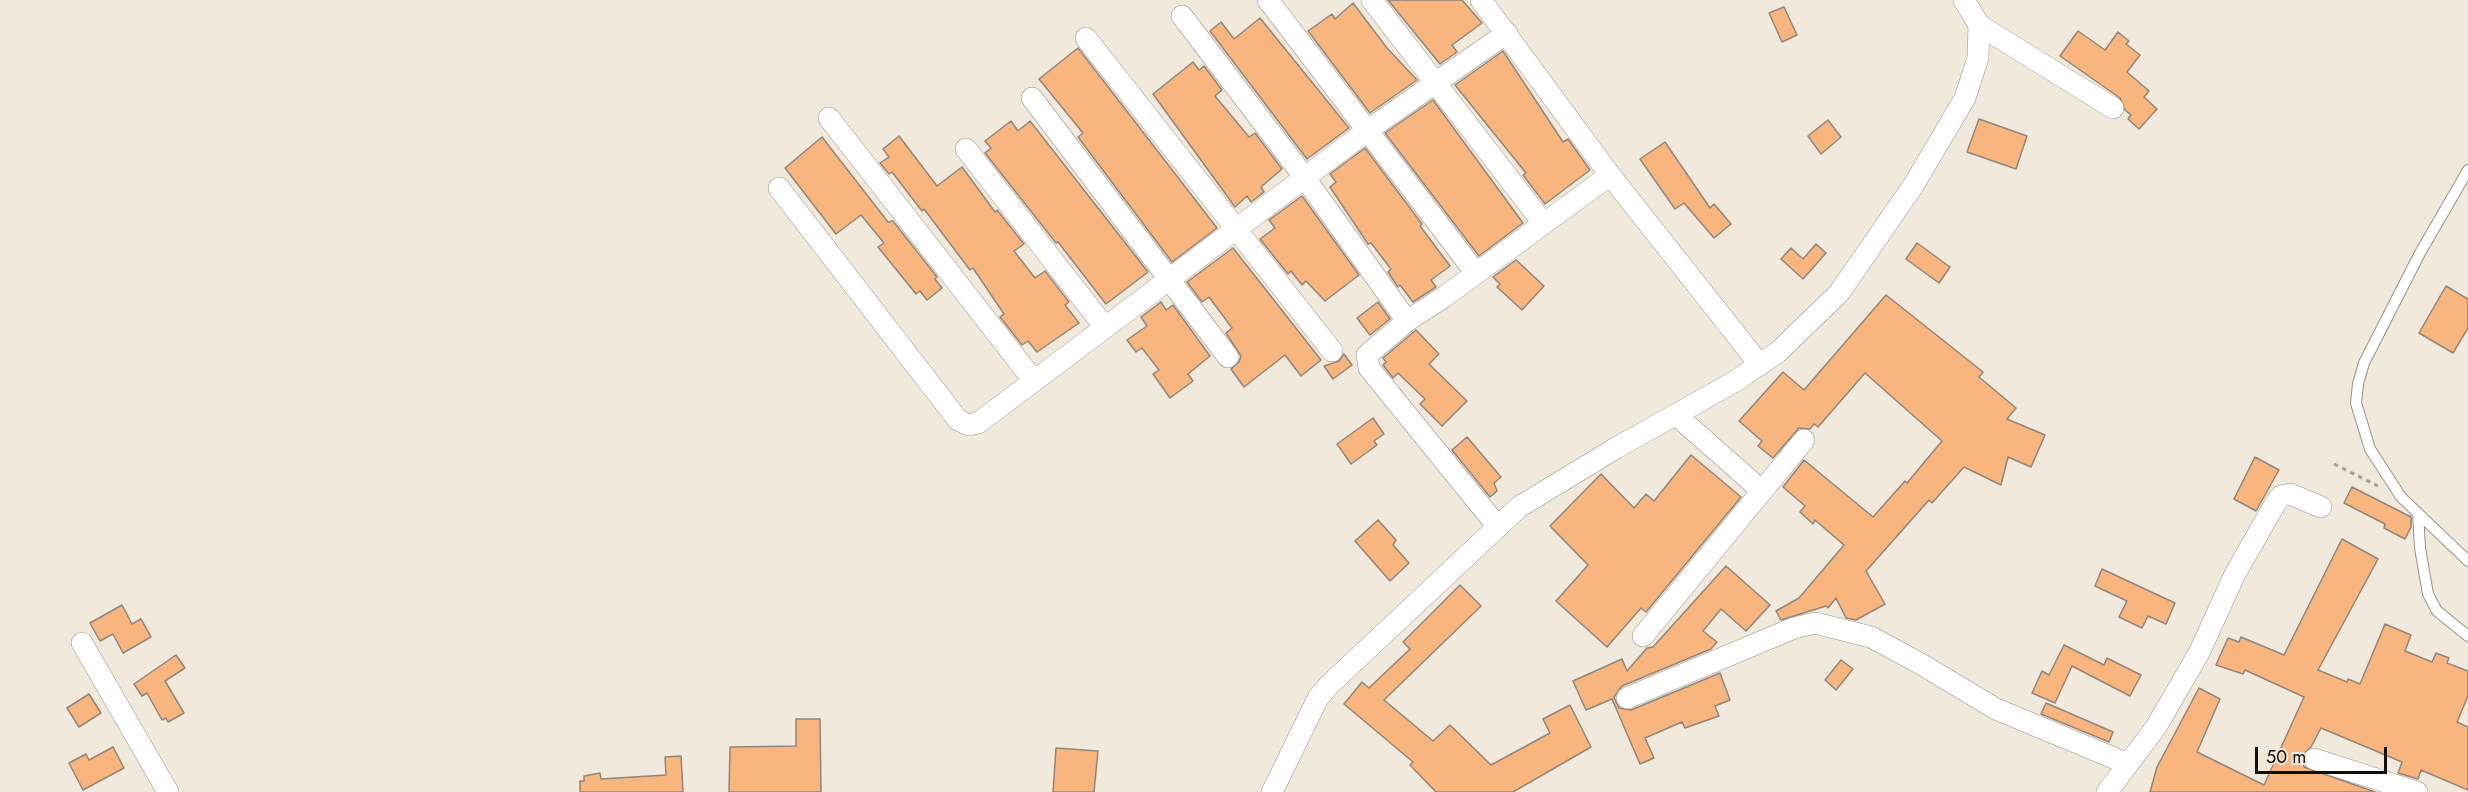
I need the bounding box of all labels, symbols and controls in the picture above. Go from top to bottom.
scale bar [2258,735,2390,773]
text: 50 m [2266,744,2306,770]

